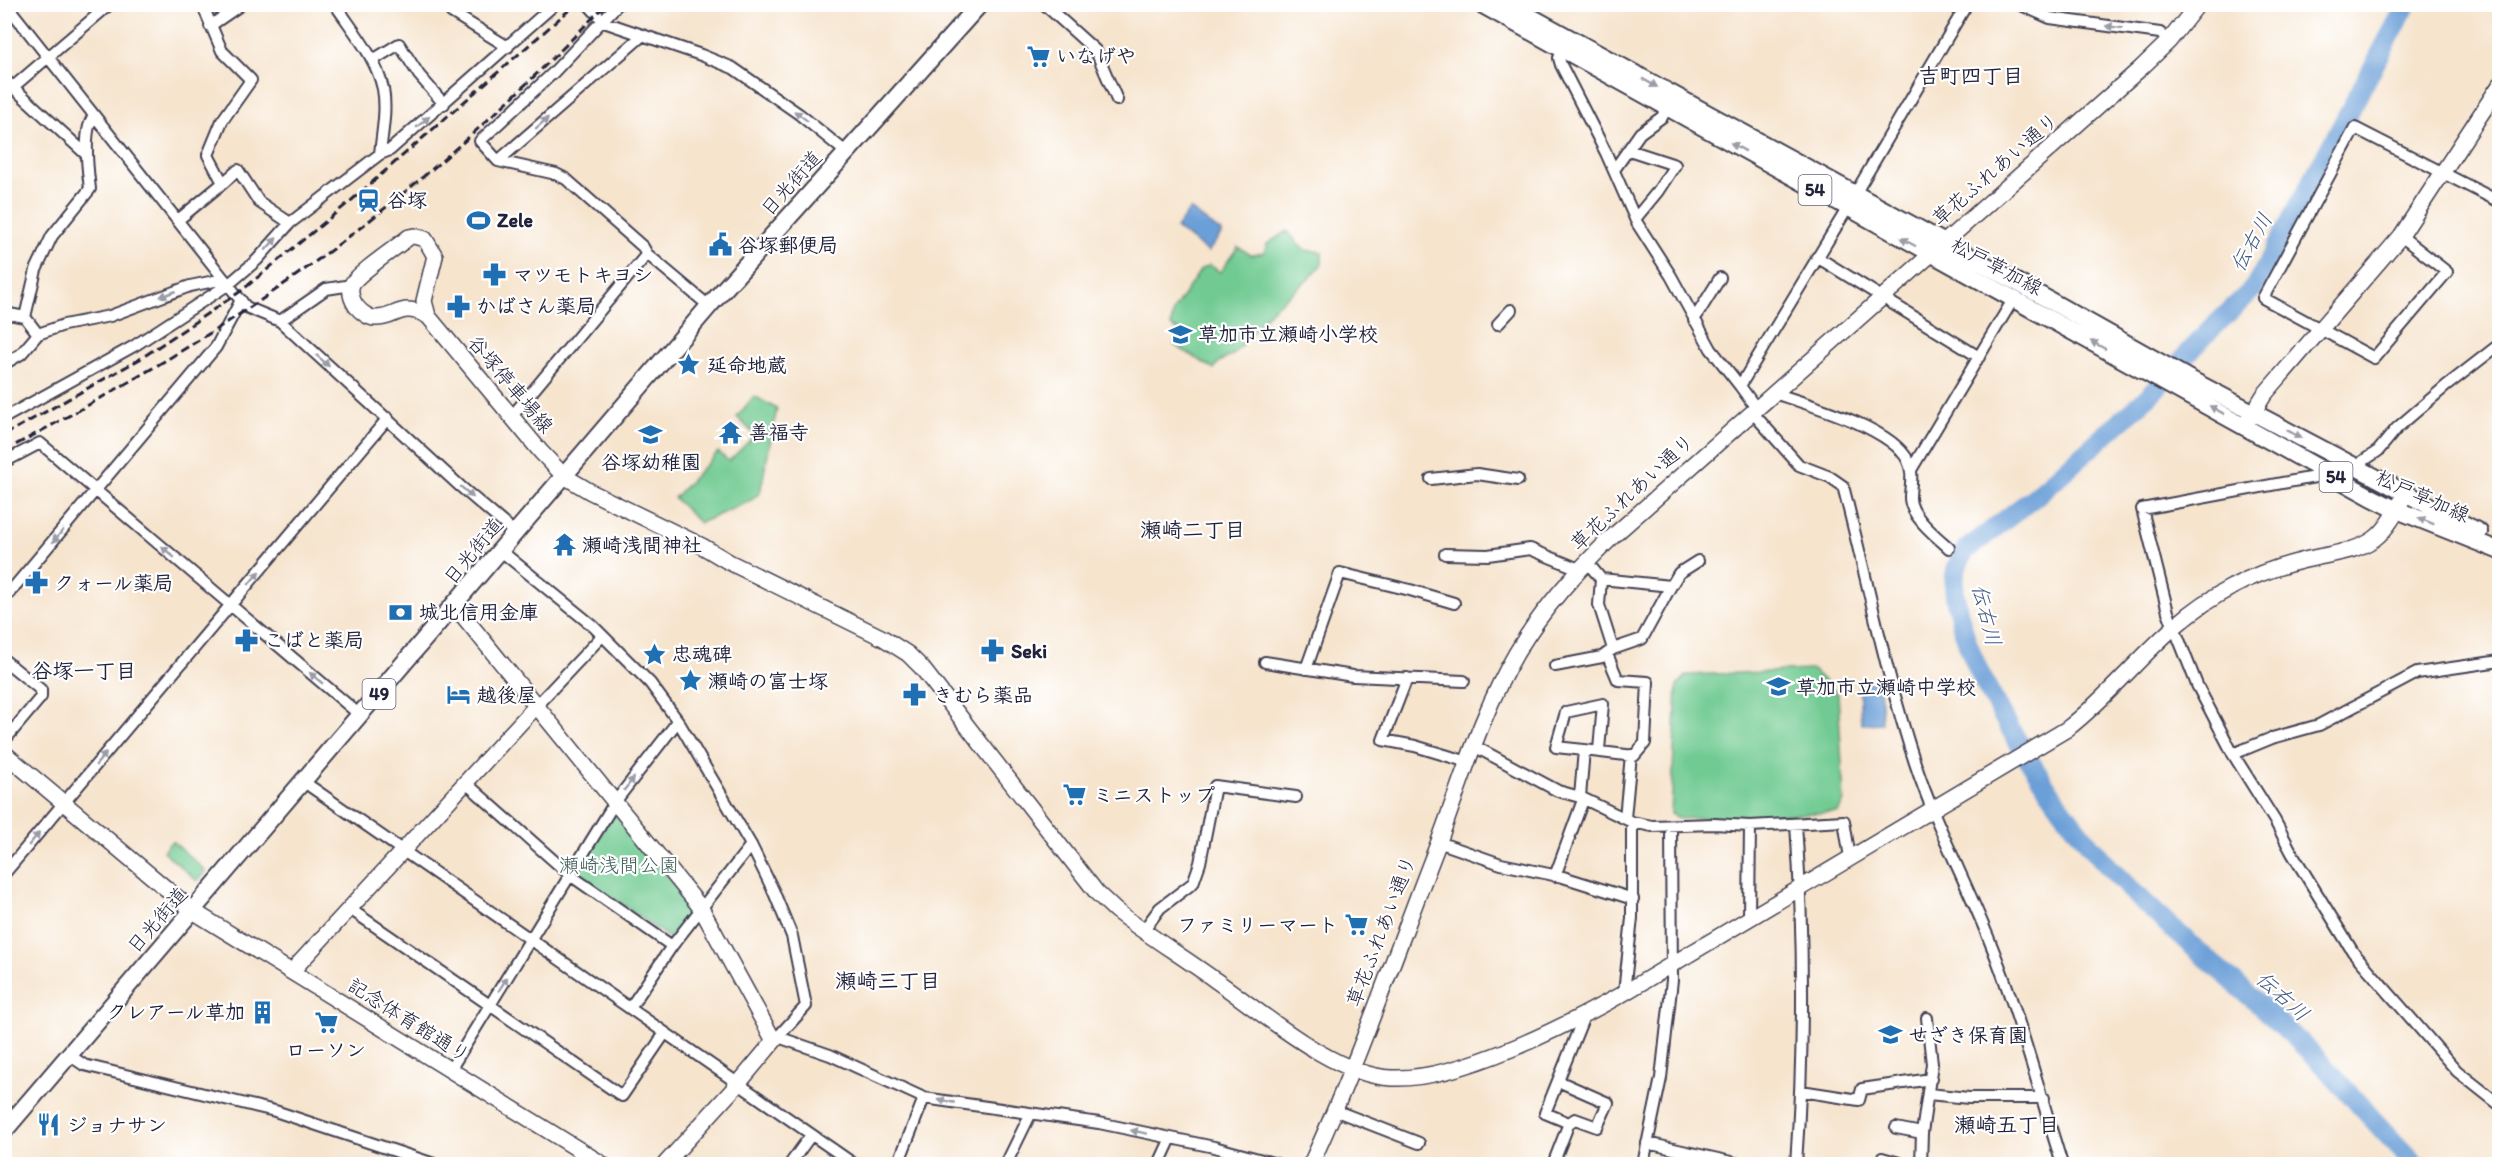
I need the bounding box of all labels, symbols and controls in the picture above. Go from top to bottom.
one-way arrow [2104,22,2123,31]
supermarket icon: いなげや [1025,43,1051,69]
place label: いなげや [1056,44,1136,68]
district label: 吉町四丁目 [1919,63,2024,88]
one-way arrow [1642,78,1659,88]
street label: 草花ふれあい通り [1927,107,2063,231]
one-way arrow [793,111,808,123]
one-way arrow [415,116,431,129]
one-way arrow [534,117,549,130]
one-way arrow [1729,142,1746,152]
street label: 日光街道 [755,145,827,221]
road number: 54 [1798,175,1832,205]
station icon: 谷塚 [356,187,382,213]
place label: 谷塚 [387,188,427,212]
sports icon: Zele [466,207,492,233]
place label: Zele [497,208,534,232]
water label: 伝右川 [2225,208,2277,276]
public building icon: 谷塚郵便局 [707,232,733,258]
street label: 松戸草加線 [1947,232,2047,300]
place label: 谷塚郵便局 [738,233,838,257]
one-way arrow [264,237,277,252]
one-way arrow [1900,237,1917,247]
pharmacy icon: マツモトキヨシ [482,262,508,288]
place label: マツモトキヨシ [513,263,653,287]
one-way arrow [159,289,177,299]
pharmacy icon: かばさん薬局 [445,293,471,319]
place label: かばさん薬局 [476,294,596,318]
school or university icon: 草加市立瀬崎小学校 [1167,321,1193,347]
place label: 草加市立瀬崎小学校 [1198,322,1378,346]
street label: 谷塚停車場線 [463,330,559,438]
one-way arrow [2089,340,2106,350]
place icon: 延命地蔵 [676,352,702,378]
place label: 延命地蔵 [707,353,787,377]
one-way arrow [315,354,330,367]
one-way arrow [2208,405,2225,415]
temple icon: 善福寺 [718,419,744,445]
place label: 善福寺 [749,420,809,444]
school or university icon: 谷塚幼稚園 [638,422,664,448]
street label: 草花ふれあい通り [1565,429,1699,555]
one-way arrow [2286,429,2303,439]
place label: 谷塚幼稚園 [601,450,701,474]
road number: 54 [2320,462,2352,492]
street label: 松戸草加線 [2372,465,2474,527]
one-way arrow [459,485,474,498]
street label: 日光街道 [438,513,508,589]
one-way arrow [2416,516,2434,526]
district label: 瀬崎二丁目 [1141,517,1246,542]
one-way arrow [52,528,65,544]
temple icon: 瀬崎浅間神社 [551,532,577,558]
place label: 瀬崎浅間神社 [582,533,702,557]
one-way arrow [160,545,175,558]
pharmacy icon: クォール薬局 [23,570,49,596]
place label: クォール薬局 [54,571,173,595]
one-way arrow [247,571,260,586]
water label: 伝右川 [1967,581,2007,649]
bank icon: 城北信用金庫 [388,599,414,625]
place label: 城北信用金庫 [419,600,539,624]
pharmacy icon: こばと薬局 [233,627,259,653]
place label: こばと薬局 [264,628,364,652]
pharmacy icon: Seki [980,638,1006,664]
place label: Seki [1011,639,1047,663]
place icon: 忠魂碑 [641,641,667,667]
place label: 忠魂碑 [672,642,732,666]
district label: 谷塚一丁目 [32,658,137,683]
place icon: 瀬崎の富士塚 [677,668,703,694]
place label: 瀬崎の富士塚 [708,669,828,693]
one-way arrow [308,671,324,684]
school or university icon: 草加市立瀬崎中学校 [1765,674,1791,700]
place label: 草加市立瀬崎中学校 [1796,675,1976,699]
road number: 49 [362,679,395,709]
hotel icon: 越後屋 [446,682,472,708]
pharmacy icon: きむら薬品 [902,682,928,708]
place label: 越後屋 [477,683,537,707]
place label: きむら薬品 [933,683,1033,707]
one-way arrow [95,751,108,767]
one-way arrow [623,776,636,792]
supermarket icon: ミニストップ [1062,782,1088,808]
place label: ミニストップ [1093,783,1215,807]
one-way arrow [27,832,40,847]
street label: 草花ふれあい通り [1341,852,1421,1010]
park label: 瀬崎浅間公園 [559,853,679,877]
street label: 日光街道 [122,882,192,958]
supermarket icon: ファミリーマート [1343,912,1369,938]
place label: ファミリーマート [1177,913,1338,937]
water label: 伝右川 [2251,966,2315,1026]
district label: 瀬崎三丁目 [836,968,941,993]
street label: 記念体育館通り [343,973,475,1067]
one-way arrow [497,977,509,993]
building icon: クレアール草加 [250,999,276,1025]
place label: クレアール草加 [107,1000,245,1024]
supermarket icon: ローソン [313,1010,339,1036]
school or university icon: せざき保育園 [1877,1022,1903,1048]
place label: せざき保育園 [1908,1023,2028,1047]
place label: ローソン [286,1038,366,1062]
one-way arrow [937,1096,956,1105]
restaurant icon: ジョナサン [36,1112,62,1138]
district label: 瀬崎五丁目 [1955,1112,2060,1137]
place label: ジョナサン [67,1113,167,1137]
one-way arrow [1129,1126,1148,1136]

